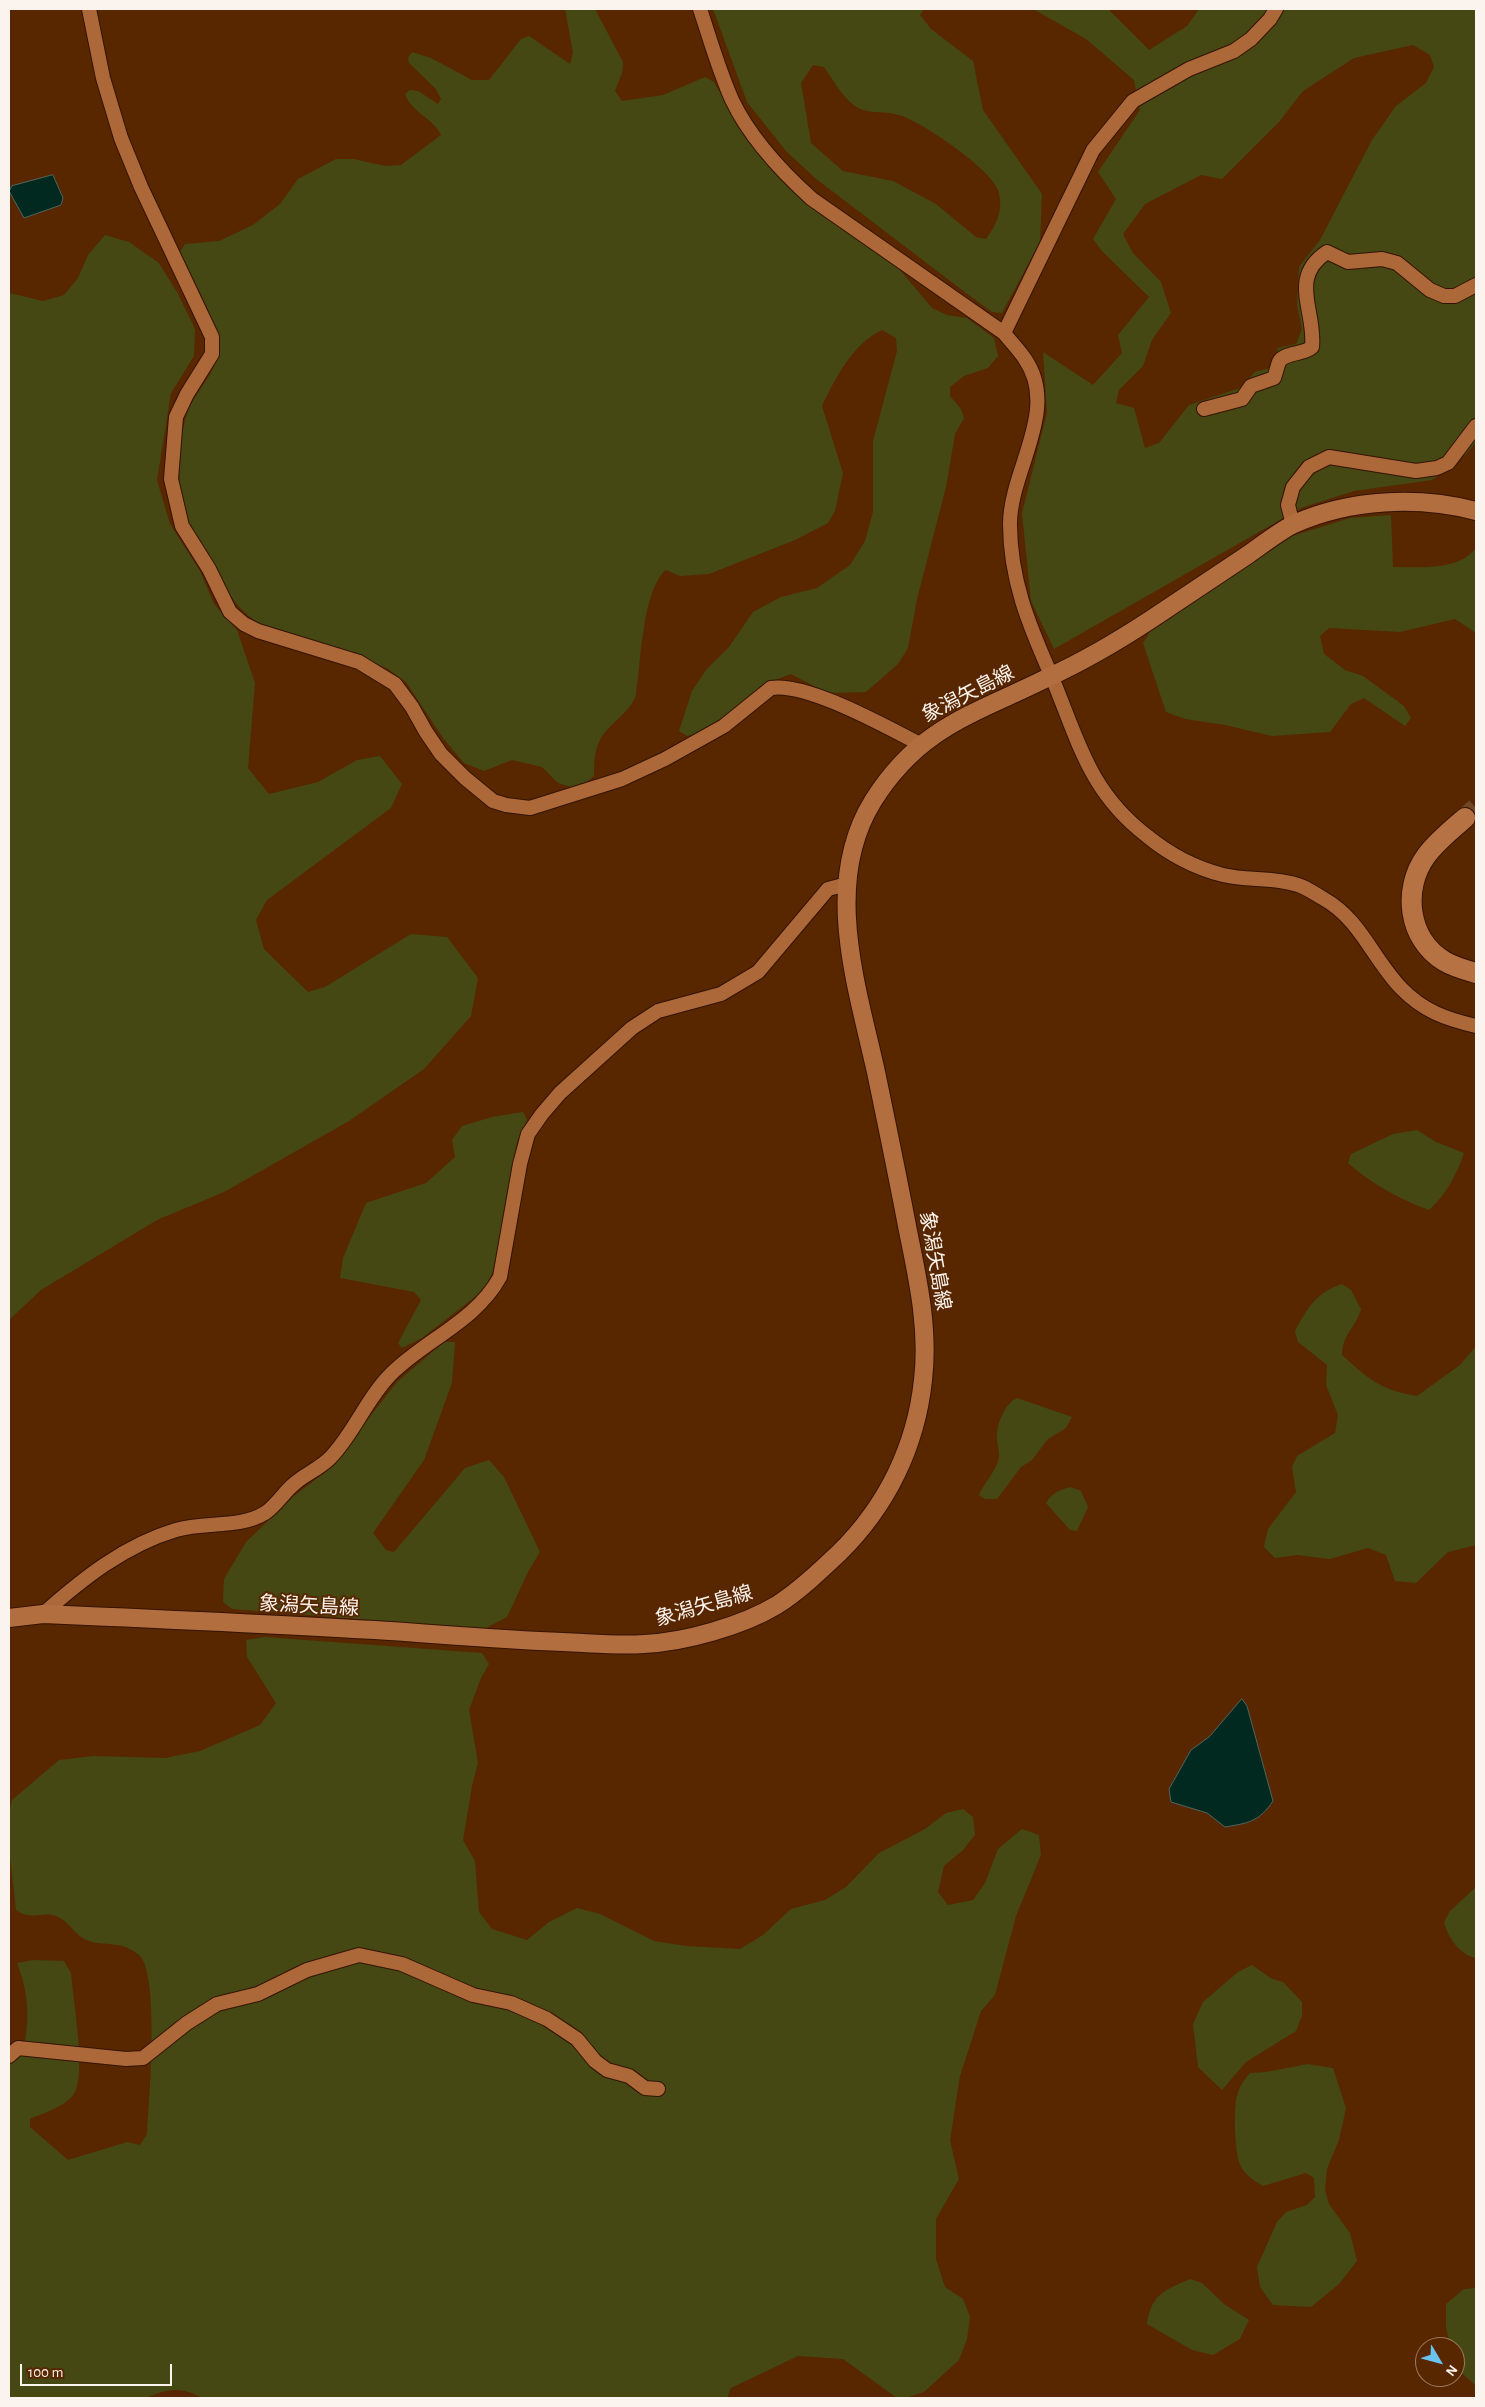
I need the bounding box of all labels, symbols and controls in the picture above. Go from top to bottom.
street label: 象潟矢島線 [918,661,1018,727]
street label: 象潟矢島線 [914,1210,956,1312]
street label: 象潟矢島線 [653,1581,755,1631]
street label: 象潟矢島線 [258,1591,360,1621]
north arrow [1415,2337,1465,2387]
scale bar [22,2354,175,2386]
text: N [1443,2362,1460,2379]
text: 100 m [28,2365,63,2380]

